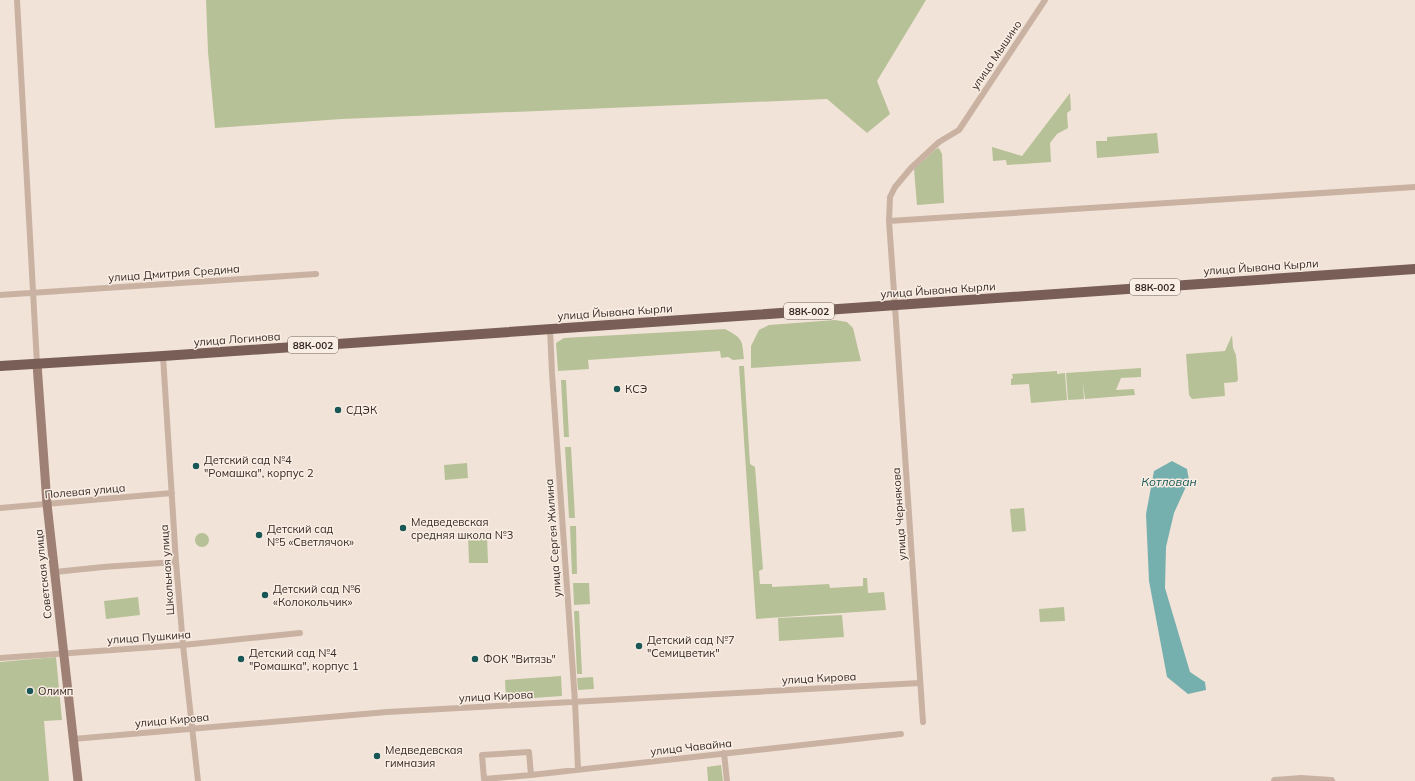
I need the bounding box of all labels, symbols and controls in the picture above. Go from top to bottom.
street label: улица Мышино [968,17,1024,93]
street label: улица Йывана Кырли [1203,256,1319,278]
street label: улица Дмитрия Средина [108,261,240,285]
street label: улица Йывана Кырли [880,279,996,301]
road number: 88К-002 [1130,279,1180,295]
street label: улица Йывана Кырли [557,301,673,323]
road number: 88К-002 [784,303,834,319]
street label: улица Логинова [193,329,281,349]
road number: 88К-002 [288,337,338,353]
place label: КСЭ [625,382,647,396]
marker: КСЭ [612,384,622,394]
place label: СДЭК [346,403,378,417]
marker: СДЭК [333,405,343,415]
place label: Детский сад №4 "Ромашка", корпус 2 [204,453,314,480]
marker: Детский сад №4 "Ромашка", корпус 2 [191,461,201,471]
street label: улица Чернякова [889,467,909,561]
water label: Котлован [1141,474,1197,489]
street label: улица Сергея Жилина [542,478,564,598]
street label: Полевая улица [44,480,126,502]
place label: Медведевская средняя школа №3 [411,515,513,542]
place label: Детский сад №5 «Светлячок» [267,522,354,549]
marker: Медведевская средняя школа №3 [398,523,408,533]
street label: Школьная улица [157,524,177,616]
street label: Советская улица [31,528,55,620]
marker: Детский сад №5 «Светлячок» [254,530,264,540]
place label: Детский сад №6 «Колокольчик» [273,582,361,609]
marker: Детский сад №6 «Колокольчик» [260,590,270,600]
street label: улица Пушкина [107,627,191,647]
place label: Детский сад №7 "Семицветик" [647,633,735,660]
marker: Детский сад №7 "Семицветик" [634,641,644,651]
place label: Детский сад №4 "Ромашка", корпус 1 [249,646,359,673]
place label: ФОК "Витязь" [483,652,556,666]
marker: Детский сад №4 "Ромашка", корпус 1 [236,654,246,664]
marker: ФОК "Витязь" [470,654,480,664]
street label: улица Кирова [781,669,857,687]
place label: Олимп [38,684,73,698]
marker: Олимп [25,686,35,696]
street label: улица Кирова [458,687,534,705]
street label: улица Кирова [134,710,210,730]
street label: улица Чавайна [650,736,732,758]
place label: Медведевская гимназия [385,743,463,770]
marker: Медведевская гимназия [372,751,382,761]

